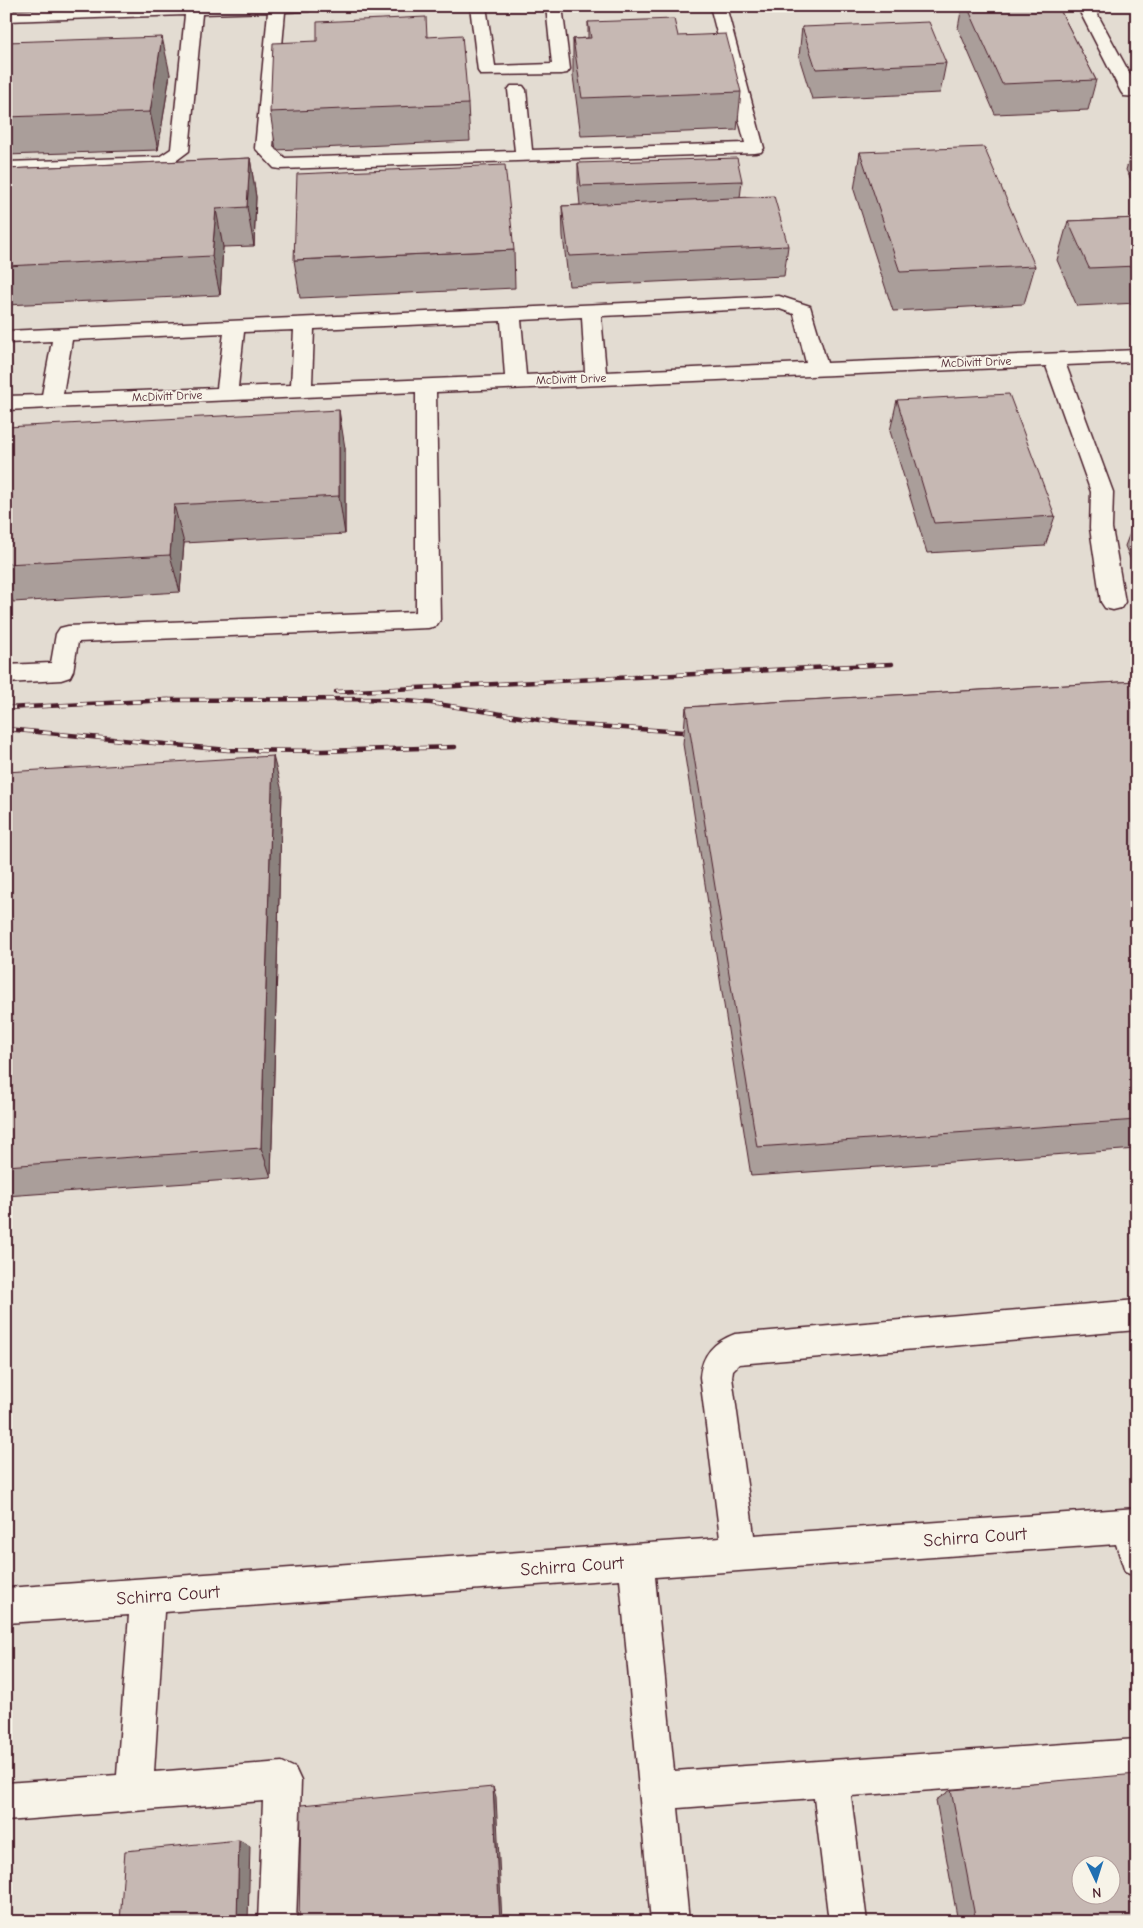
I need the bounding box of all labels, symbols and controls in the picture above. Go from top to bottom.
street label: McDivitt Drive [940,354,1012,370]
street label: McDivitt Drive [535,371,607,387]
street label: McDivitt Drive [131,388,203,404]
street label: Schirra Court [923,1523,1028,1552]
street label: Schirra Court [520,1552,625,1581]
street label: Schirra Court [116,1581,221,1610]
north arrow [1070,1856,1120,1906]
text: N [1092,1884,1102,1901]

